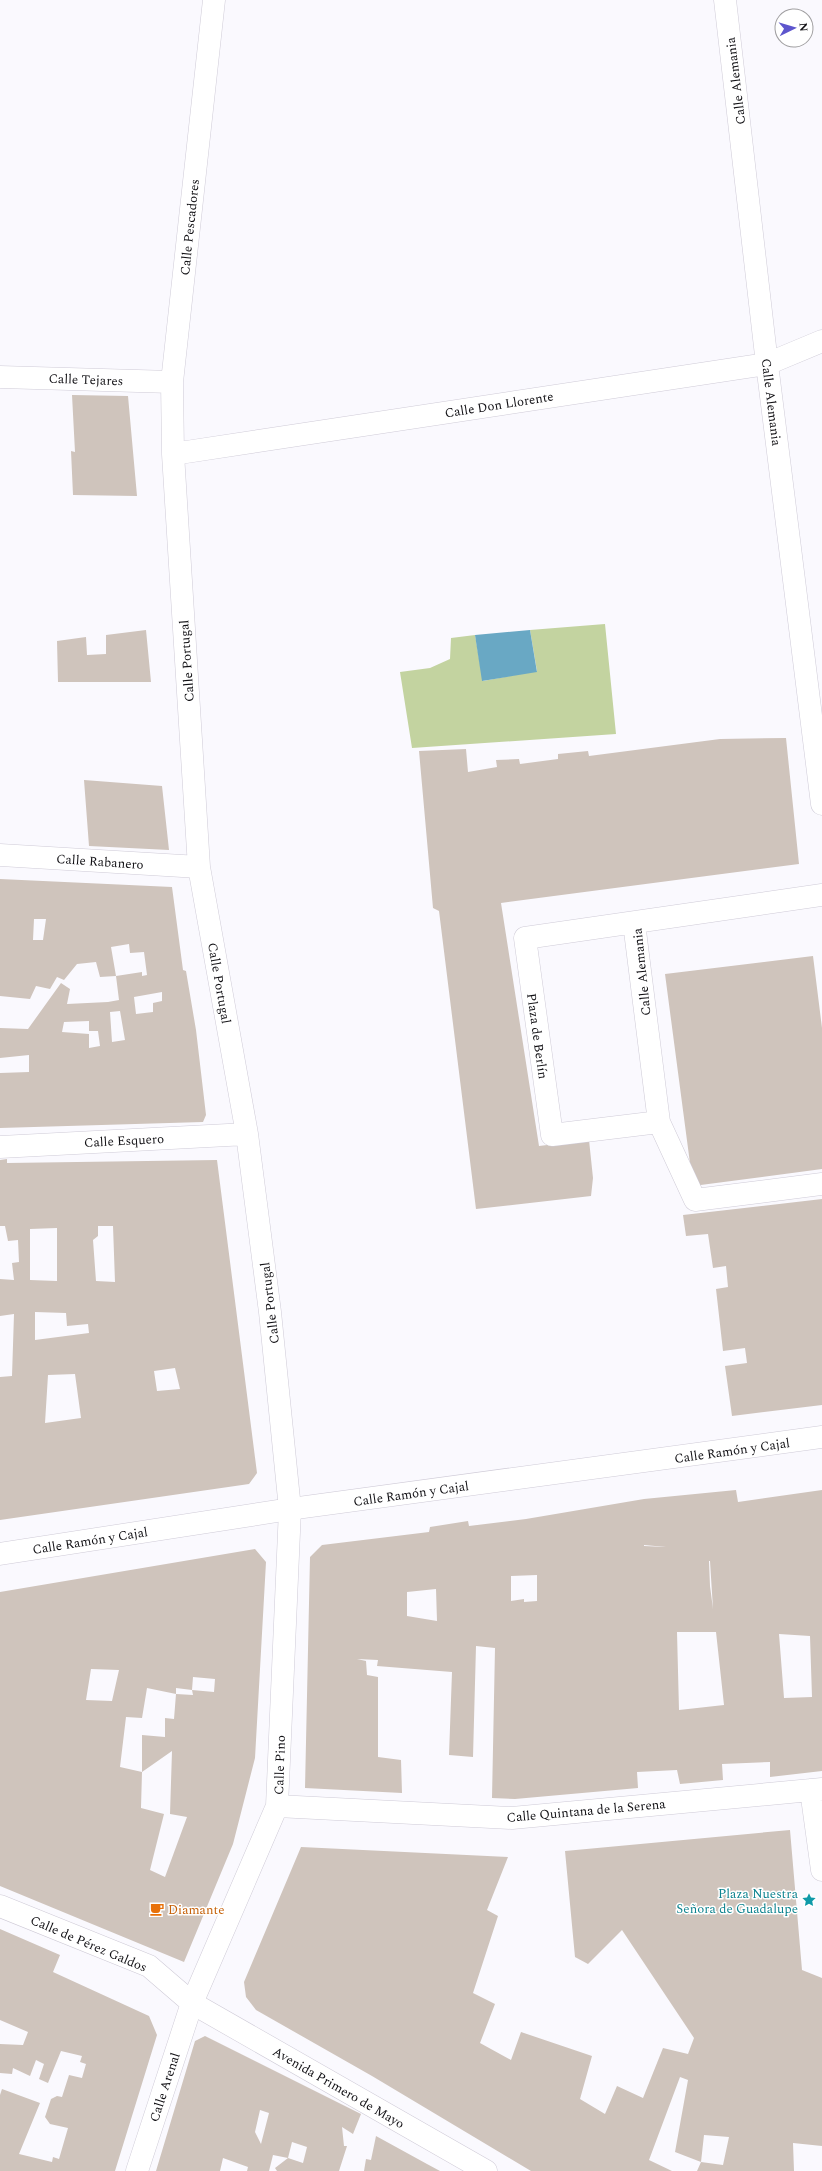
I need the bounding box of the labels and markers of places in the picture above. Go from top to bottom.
place label: Plaza Nuestra Señora de Guadalupe [676,1884,799,1919]
place icon: Plaza Nuestra Señora de Guadalupe [801,1892,817,1908]
place label: Diamante [168,1900,224,1920]
cafe icon: Diamante [149,1901,165,1917]

